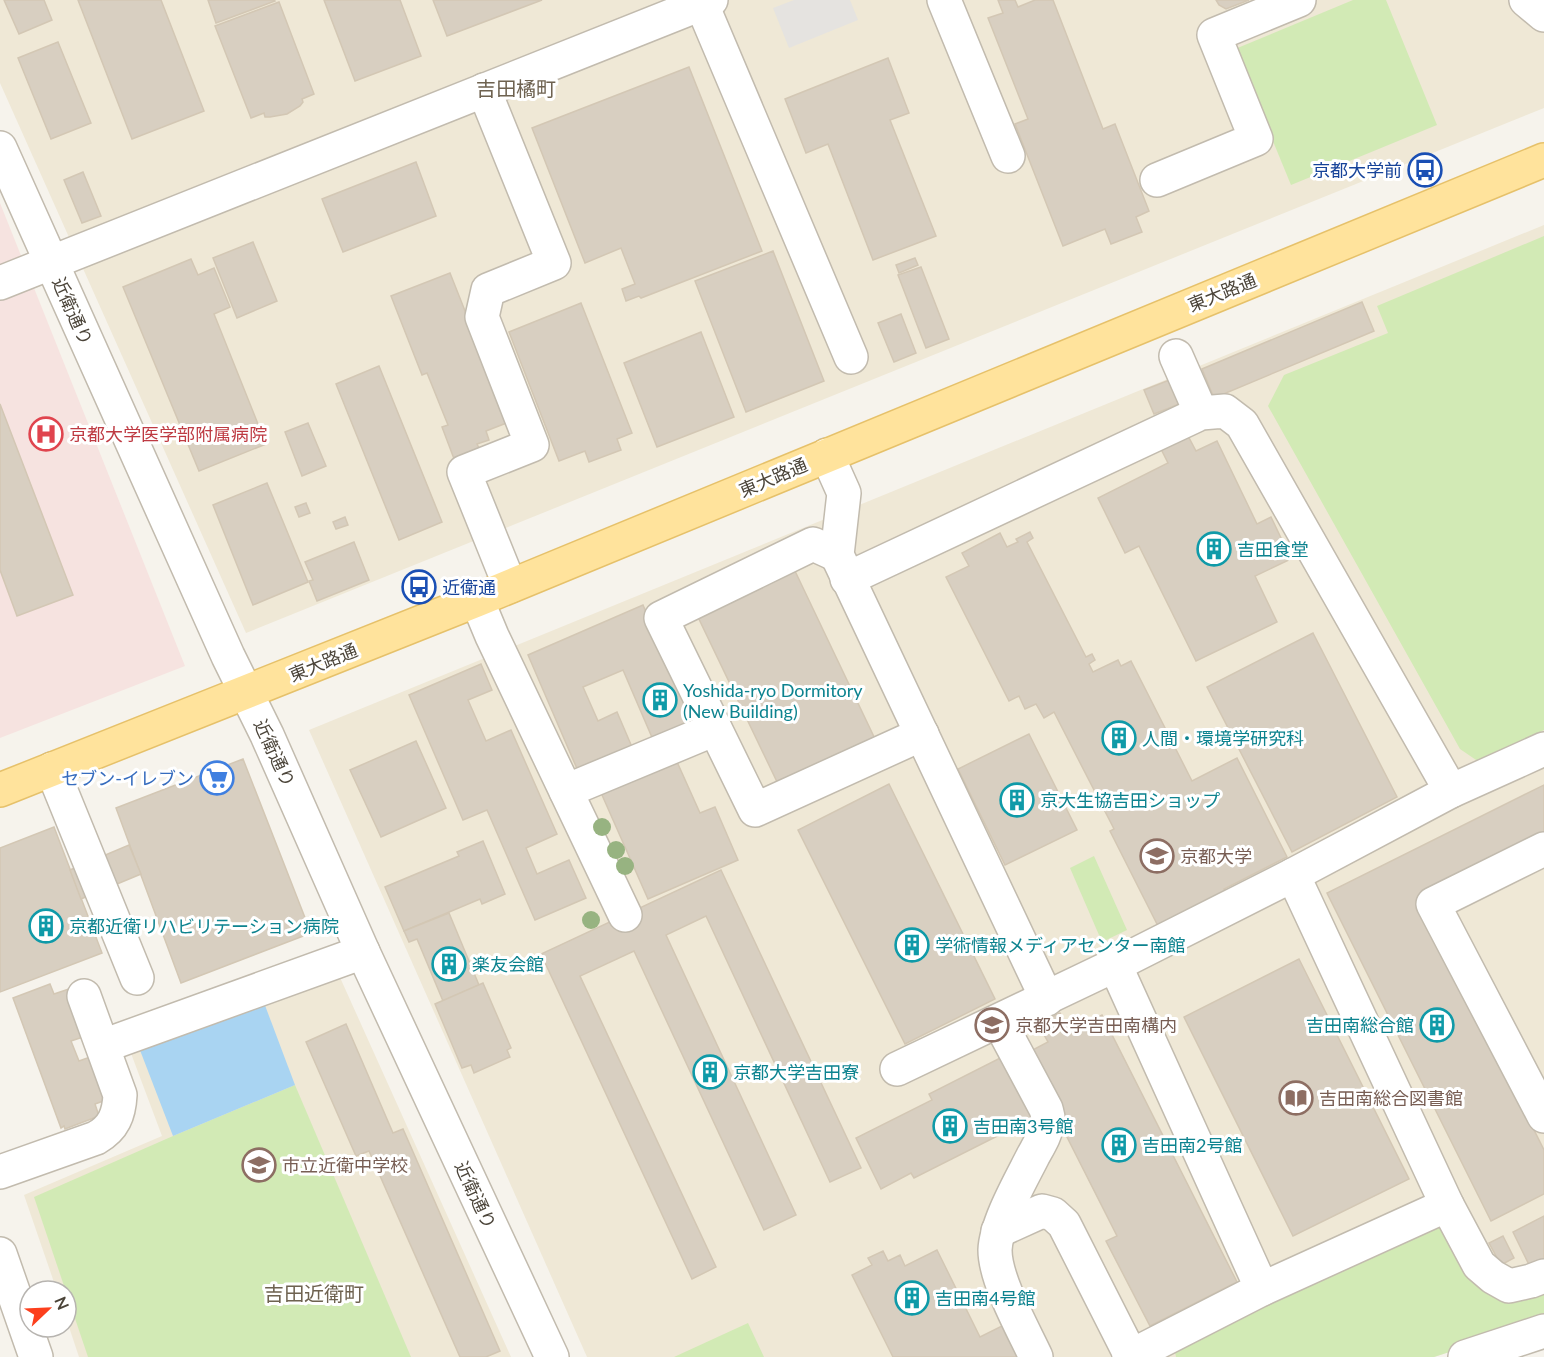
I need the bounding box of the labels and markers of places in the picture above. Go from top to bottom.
bus stop icon: 京都大学前 [1407,152,1443,188]
place label: 京都大学前 [1312,159,1402,181]
hospital icon: 京都大学医学部附属病院 [28,416,64,452]
place label: 京都大学医学部附属病院 [69,423,267,445]
building icon: 吉田食堂 [1196,531,1232,567]
place label: 吉田食堂 [1237,538,1309,560]
bus stop icon: 近衛通 [401,569,437,605]
place label: 近衛通 [442,576,496,598]
place label: Yoshida-ryo Dormitory (New Building) [683,679,863,722]
building icon: Yoshida-ryo Dormitory (New Building) [642,682,678,718]
building icon: 人間・環境学研究科 [1101,720,1137,756]
place label: 人間・環境学研究科 [1142,727,1304,749]
supermarket icon: セブン-イレブン [199,760,235,796]
place label: セブン-イレブン [61,767,194,789]
building icon: 京大生協吉田ショップ [999,782,1035,818]
place label: 京大生協吉田ショップ [1040,789,1220,811]
school or university icon: 京都大学 [1139,838,1175,874]
place label: 京都大学 [1180,845,1252,867]
building icon: 京都近衛リハビリテーション病院 [28,908,64,944]
place label: 京都近衛リハビリテーション病院 [69,915,339,937]
building icon: 学術情報メディアセンター南館 [894,927,930,963]
place label: 学術情報メディアセンター南館 [935,934,1185,956]
building icon: 楽友会館 [431,946,467,982]
place label: 楽友会館 [472,953,544,975]
school or university icon: 京都大学吉田南構内 [974,1007,1010,1043]
building icon: 吉田南総合館 [1419,1007,1455,1043]
place label: 京都大学吉田南構内 [1015,1014,1177,1036]
place label: 吉田南総合館 [1306,1014,1414,1036]
building icon: 京都大学吉田寮 [692,1054,728,1090]
place label: 京都大学吉田寮 [733,1061,859,1083]
library icon: 吉田南総合図書館 [1278,1080,1314,1116]
place label: 吉田南総合図書館 [1319,1087,1463,1109]
building icon: 吉田南3号館 [932,1108,968,1144]
place label: 吉田南3号館 [973,1115,1073,1137]
building icon: 吉田南2号館 [1101,1127,1137,1163]
place label: 吉田南2号館 [1142,1134,1242,1156]
school or university icon: 市立近衛中学校 [241,1147,277,1183]
place label: 市立近衛中学校 [282,1154,408,1176]
building icon: 吉田南4号館 [894,1280,930,1316]
place label: 吉田南4号館 [935,1287,1035,1309]

